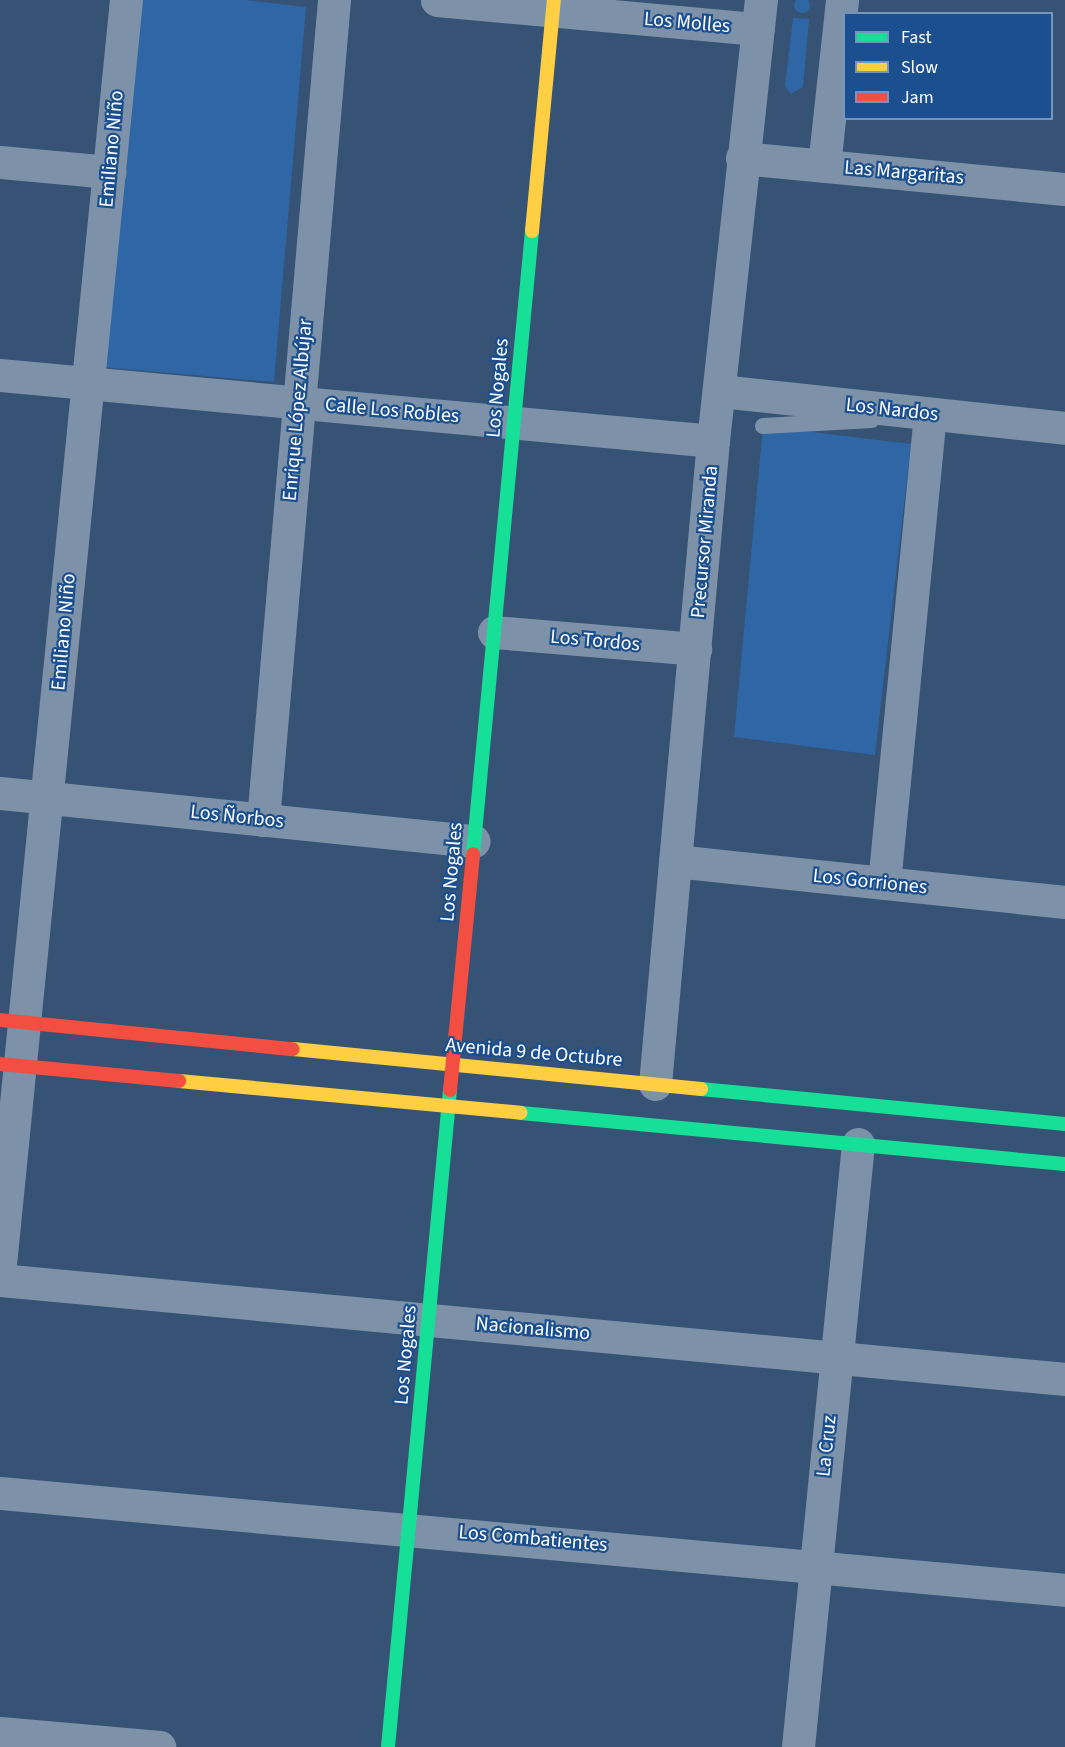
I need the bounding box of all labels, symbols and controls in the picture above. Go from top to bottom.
street label: Los Molles [643,7,731,39]
legend [843,12,1053,120]
text: Fast [901,25,932,50]
text: Slow [901,55,938,80]
text: Jam [901,85,934,110]
street label: Emiliano Niño [95,89,129,209]
street label: Las Margaritas [843,156,965,190]
street label: Enrique López Albújar [278,318,318,502]
street label: Los Nogales [482,337,514,439]
street label: Calle Los Robles [324,393,460,429]
street label: Los Nardos [845,393,939,427]
street label: Precursor Miranda [686,465,724,619]
street label: Emiliano Niño [47,572,81,692]
street label: Los Tordos [549,625,641,657]
street label: Los Ñorbos [189,800,285,834]
street label: Los Nogales [436,821,468,923]
street label: Los Gorriones [812,864,928,900]
street label: Avenida 9 de Octubre [445,1033,623,1073]
street label: Los Nogales [390,1304,422,1406]
street label: Nacionalismo [475,1312,591,1346]
street label: La Cruz [812,1414,842,1478]
street label: Los Combatientes [458,1521,608,1557]

